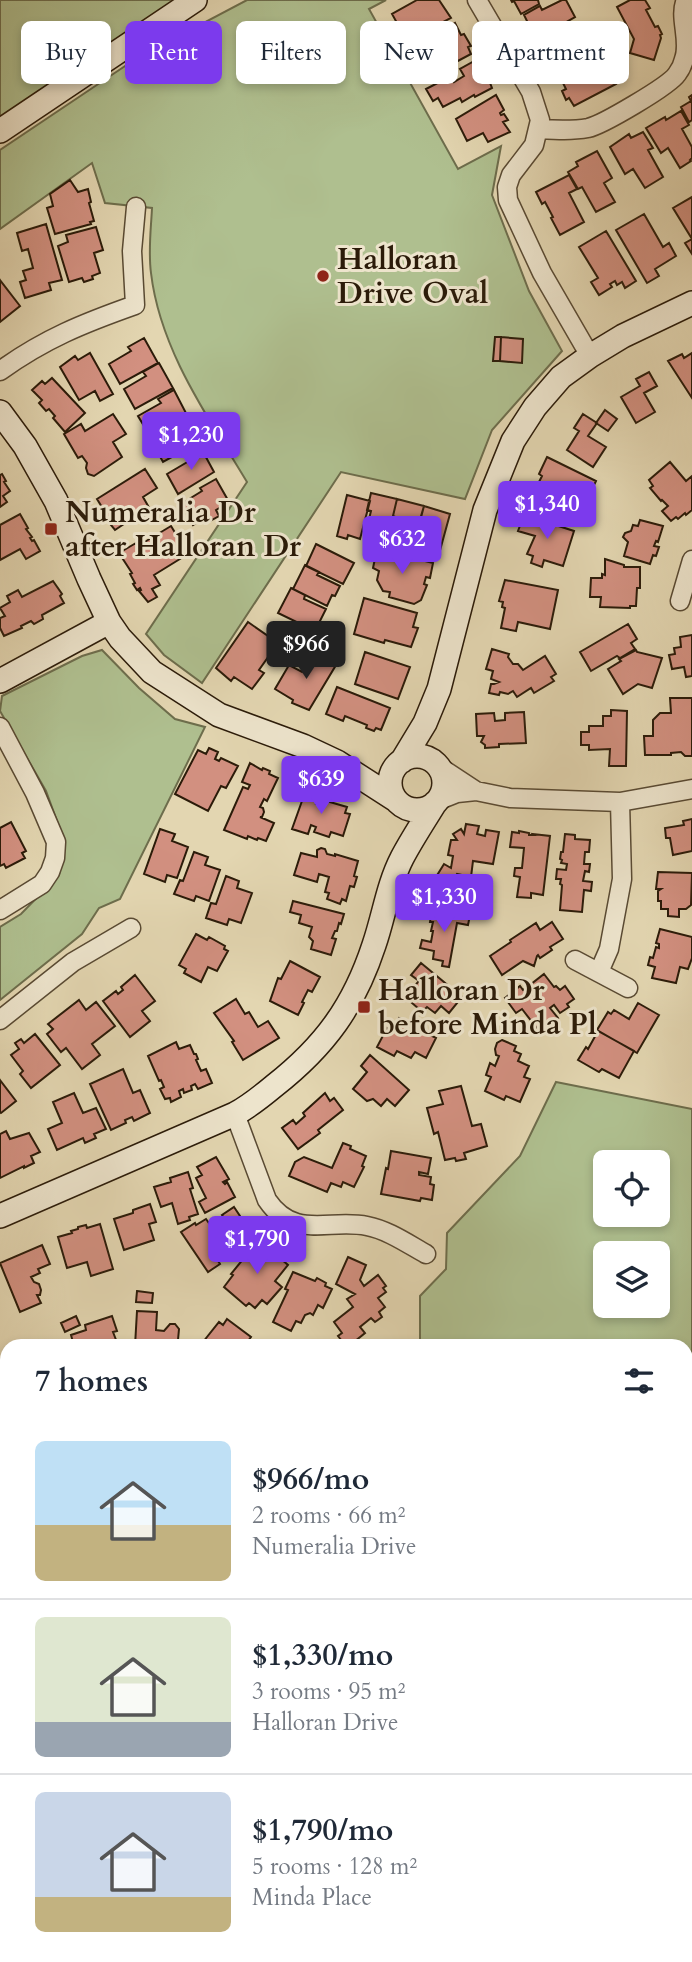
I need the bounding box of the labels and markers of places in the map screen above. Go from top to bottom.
place label: Halloran Drive Oval [337,239,489,314]
marker: Halloran Drive Oval [315,268,331,284]
pin: $1,230 [134,412,248,472]
pin: $1,340 [490,482,604,541]
place label: Numeralia Dr after Halloran Dr [65,492,302,567]
pin: $632 [361,516,443,576]
marker: Numeralia Dr after Halloran Dr [43,521,59,537]
pin: $966 [265,622,347,681]
pin: $639 [280,756,362,816]
pin: $1,330 [387,874,501,934]
place label: Halloran Dr before Minda Pl [378,970,597,1045]
marker: Halloran Dr before Minda Pl [356,999,372,1015]
pin: $1,790 [200,1216,314,1276]

